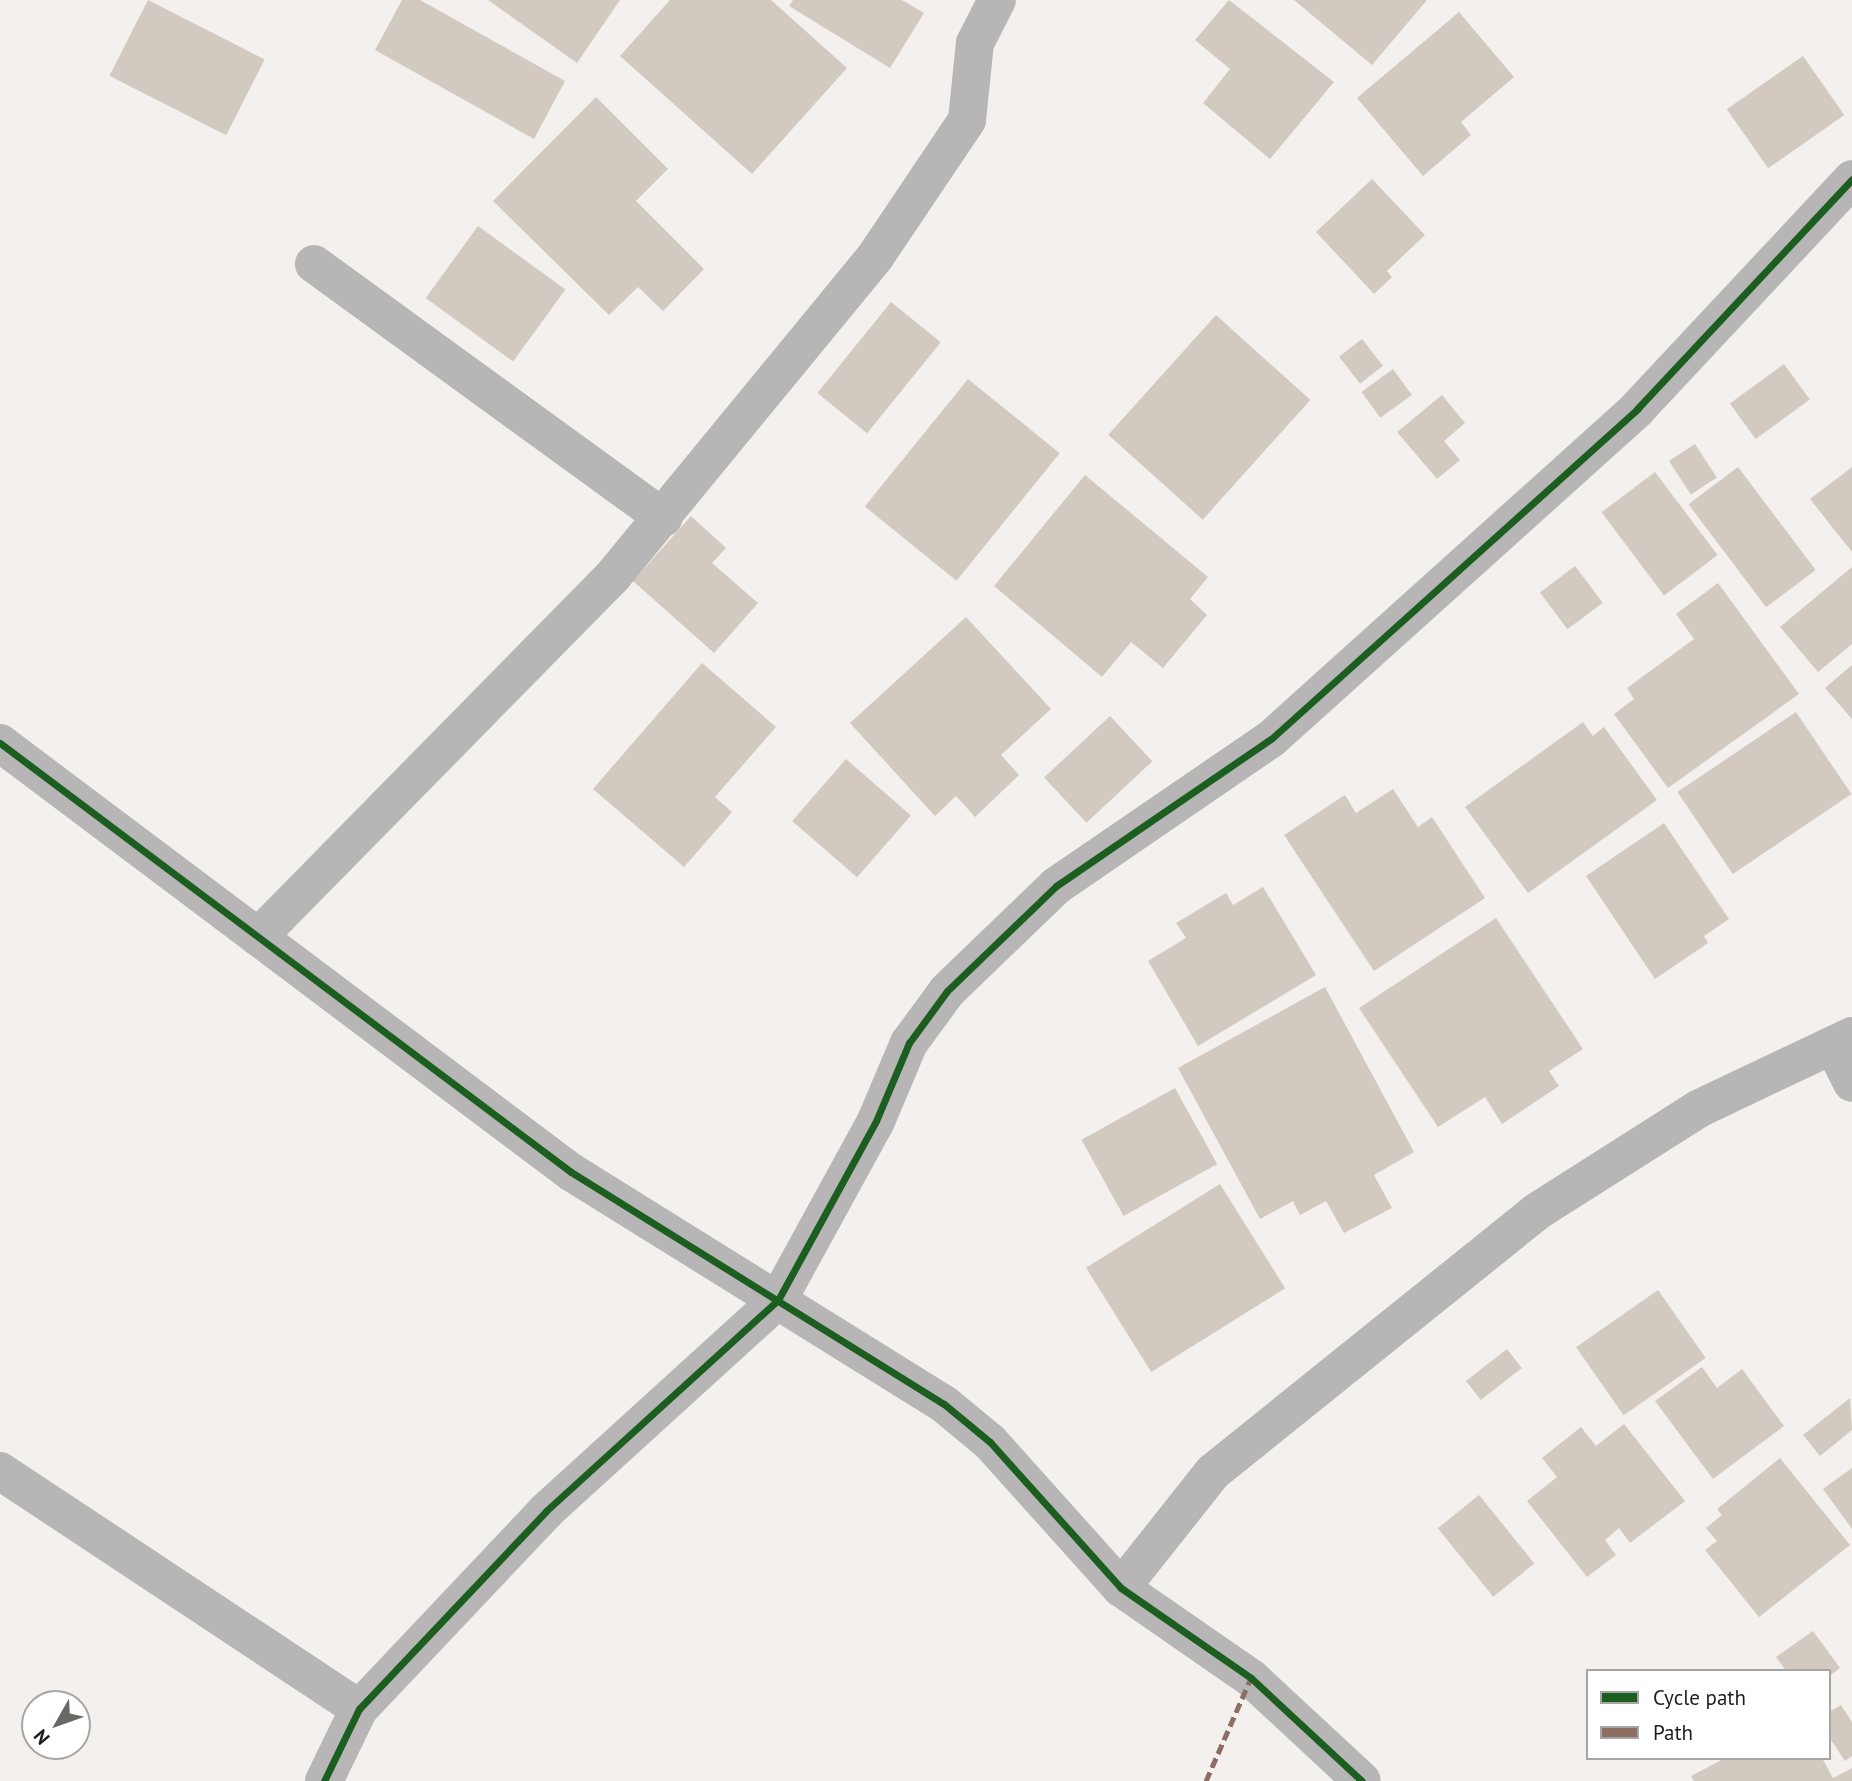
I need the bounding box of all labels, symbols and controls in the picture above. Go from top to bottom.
legend [1586,1669,1831,1760]
text: Cycle path [1653,1684,1746,1711]
north arrow [21,1690,91,1760]
text: Path [1653,1719,1693,1746]
text: N [28,1725,55,1750]

